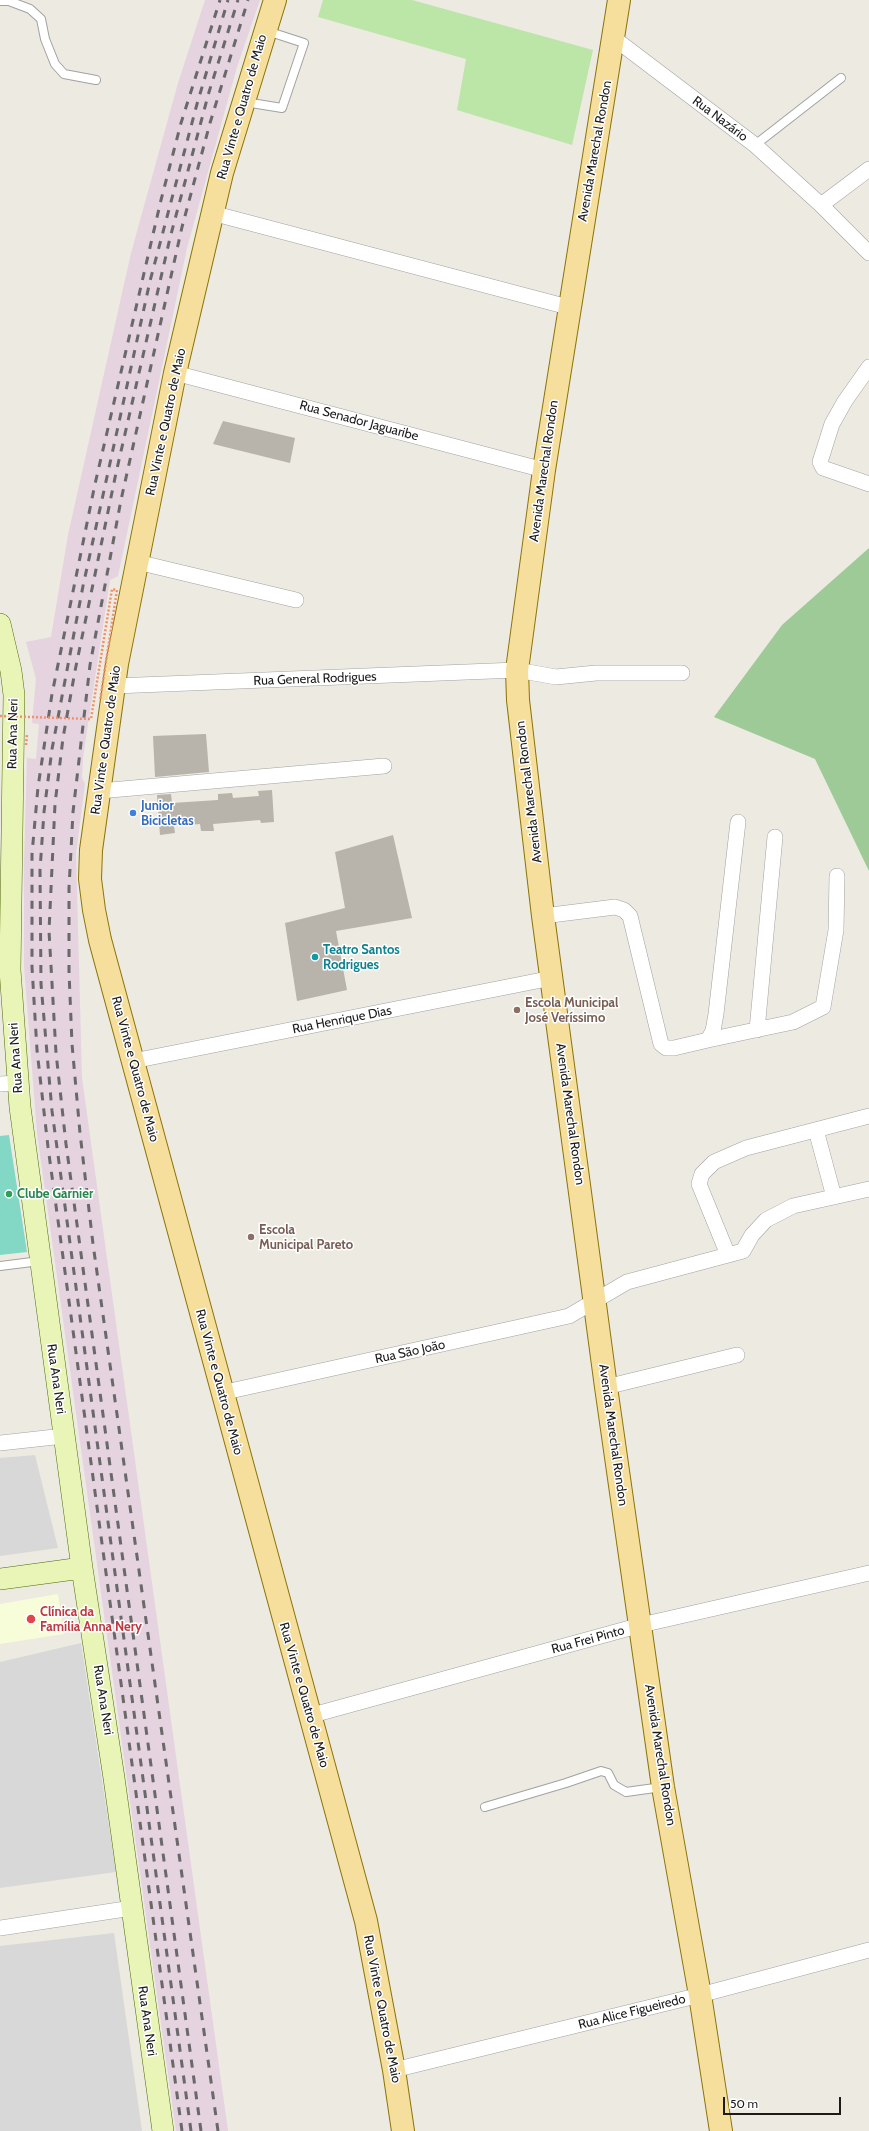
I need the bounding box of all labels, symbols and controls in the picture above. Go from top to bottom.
street label: Rua Vinte e Quatro de Maio [214,33,270,181]
street label: Avenida Marechal Rondon [575,79,615,223]
street label: Rua Nazário [689,93,751,145]
street label: Rua Vinte e Quatro de Maio [143,347,189,497]
street label: Rua Senador Jaguaribe [298,398,420,444]
street label: Avenida Marechal Rondon [526,399,562,543]
street label: Rua Vinte e Quatro de Maio [88,665,124,815]
street label: Rua General Rodrigues [253,669,377,689]
street label: Rua Ana Neri [5,699,21,769]
street label: Avenida Marechal Rondon [513,720,545,864]
place label: Junior Bicicletas [141,798,194,829]
marker: Junior Bicicletas [128,808,138,818]
place label: Teatro Santos Rodrigues [323,942,400,973]
marker: Teatro Santos Rodrigues [310,952,320,962]
street label: Rua Vinte e Quatro de Maio [108,994,162,1144]
place label: Escola Municipal José Veríssimo [525,995,618,1026]
street label: Rua Henrique Dias [291,1003,393,1037]
marker: Escola Municipal José Veríssimo [512,1005,522,1015]
street label: Rua Ana Neri [6,1022,26,1094]
street label: Avenida Marechal Rondon [552,1042,588,1186]
place label: Clube Garnier [17,1186,93,1202]
marker: Clube Garnier [4,1189,14,1199]
place label: Escola Municipal Pareto [259,1222,353,1253]
marker: Escola Municipal Pareto [246,1232,256,1242]
street label: Rua Vinte e Quatro de Maio [192,1307,246,1457]
street label: Rua São João [374,1337,446,1367]
street label: Rua Ana Neri [43,1343,69,1415]
street label: Avenida Marechal Rondon [595,1363,631,1507]
place label: Clínica da Família Anna Nery [40,1604,142,1635]
marker: Clínica da Família Anna Nery [25,1613,37,1625]
street label: Rua Vinte e Quatro de Maio [276,1621,332,1769]
street label: Rua Frei Pinto [550,1623,626,1657]
street label: Rua Ana Neri [90,1664,116,1736]
street label: Avenida Marechal Rondon [641,1683,679,1827]
street label: Rua Vinte e Quatro de Maio [360,1934,404,2084]
street label: Rua Ana Neri [134,1985,160,2057]
street label: Rua Alice Figueiredo [577,1991,687,2033]
scale bar [725,2089,843,2115]
text: 50 m [730,2096,758,2111]

